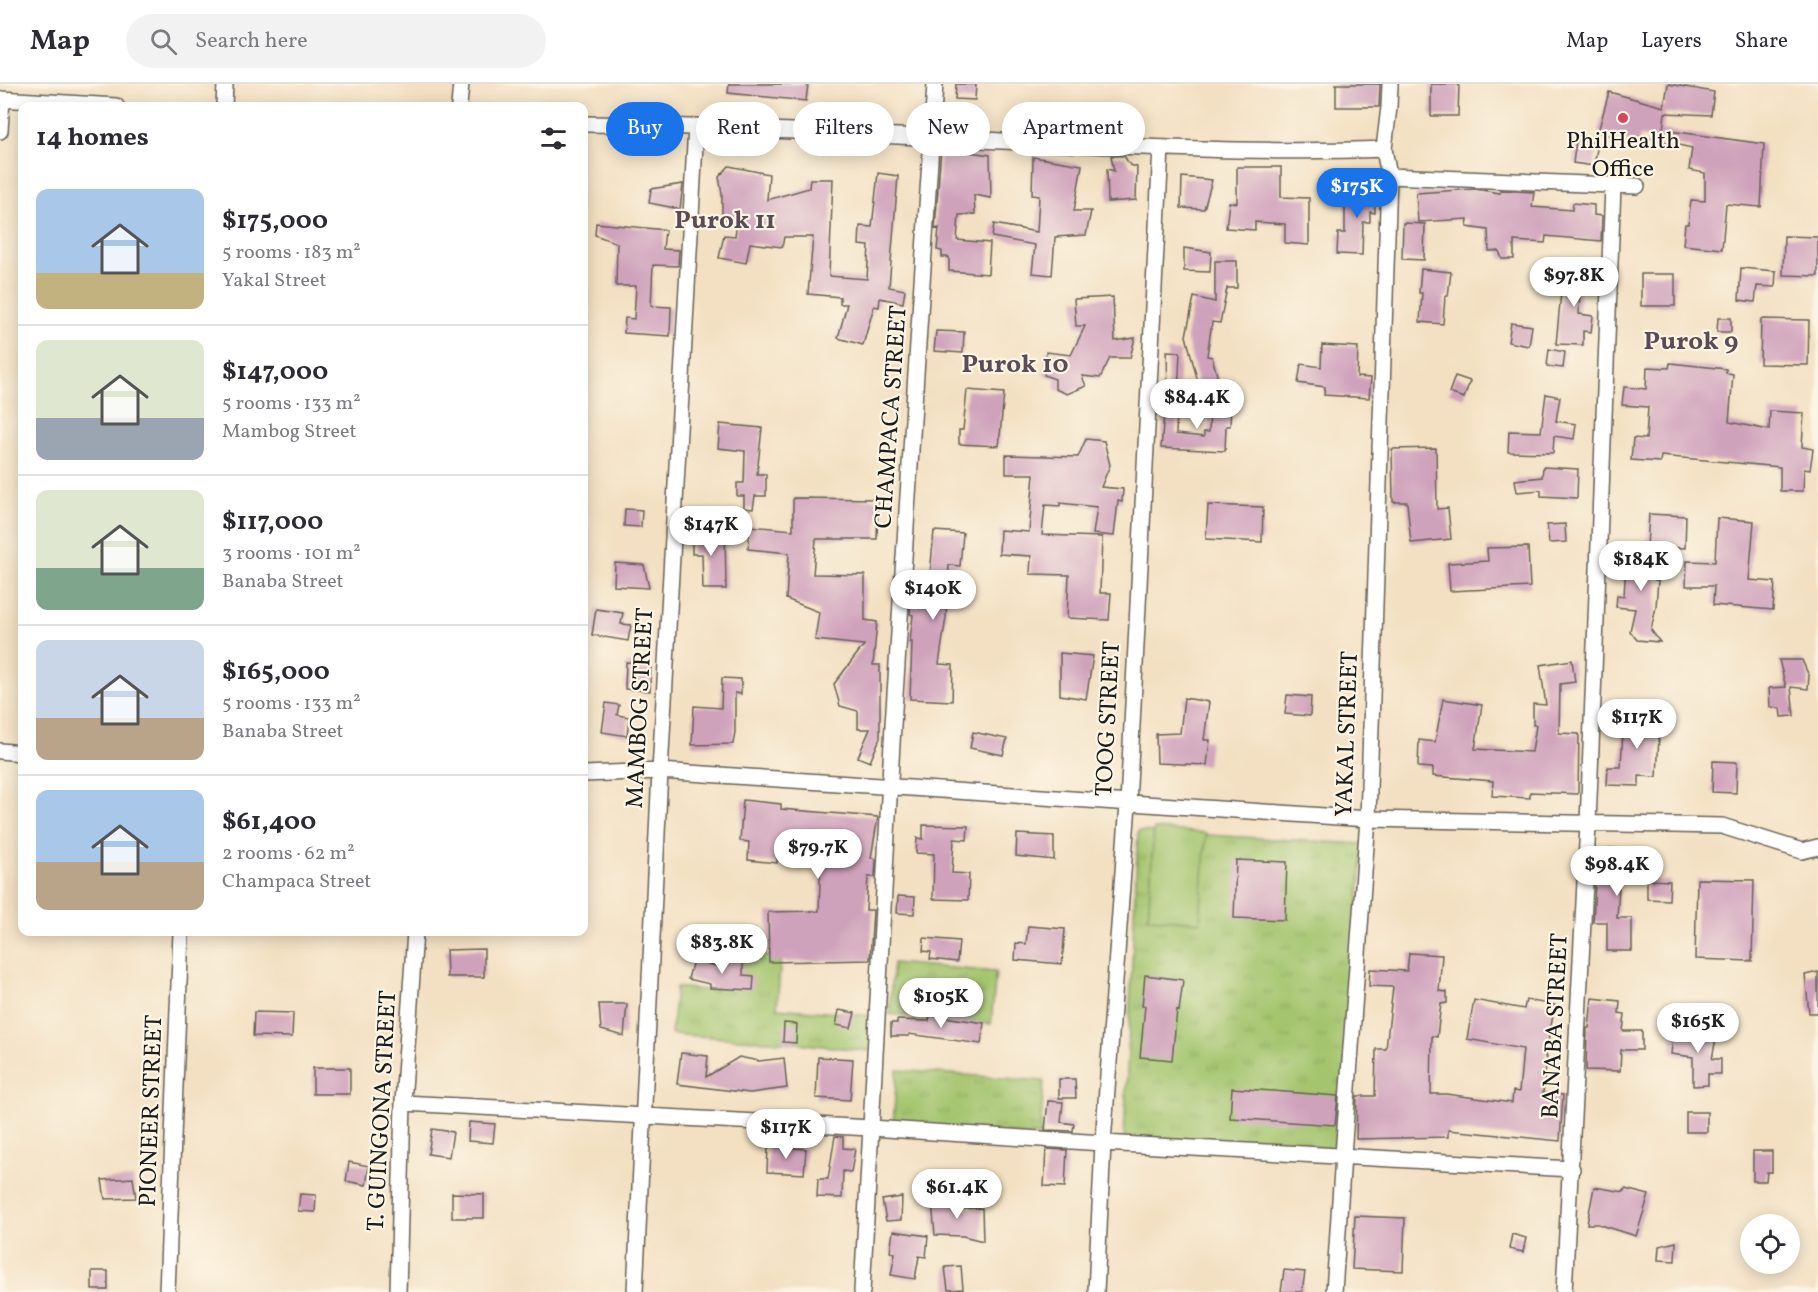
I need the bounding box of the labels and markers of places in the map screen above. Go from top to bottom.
marker: PhilHealth Office [1616,111,1630,125]
place label: PhilHealth Office [1566,125,1680,187]
pin: $175K [1315,168,1399,219]
pin: $97.8K [1525,257,1623,308]
pin: $84.4K [1148,379,1246,430]
pin: $147K [669,506,753,557]
pin: $184K [1599,541,1683,592]
pin: $140K [891,570,975,621]
pin: $117K [1595,699,1679,750]
pin: $79.7K [769,829,867,880]
pin: $98.4K [1568,846,1666,897]
pin: $83.8K [673,924,771,975]
pin: $105K [899,978,983,1029]
pin: $165K [1656,1003,1740,1054]
pin: $117K [744,1109,828,1160]
pin: $61.4K [908,1169,1006,1220]

